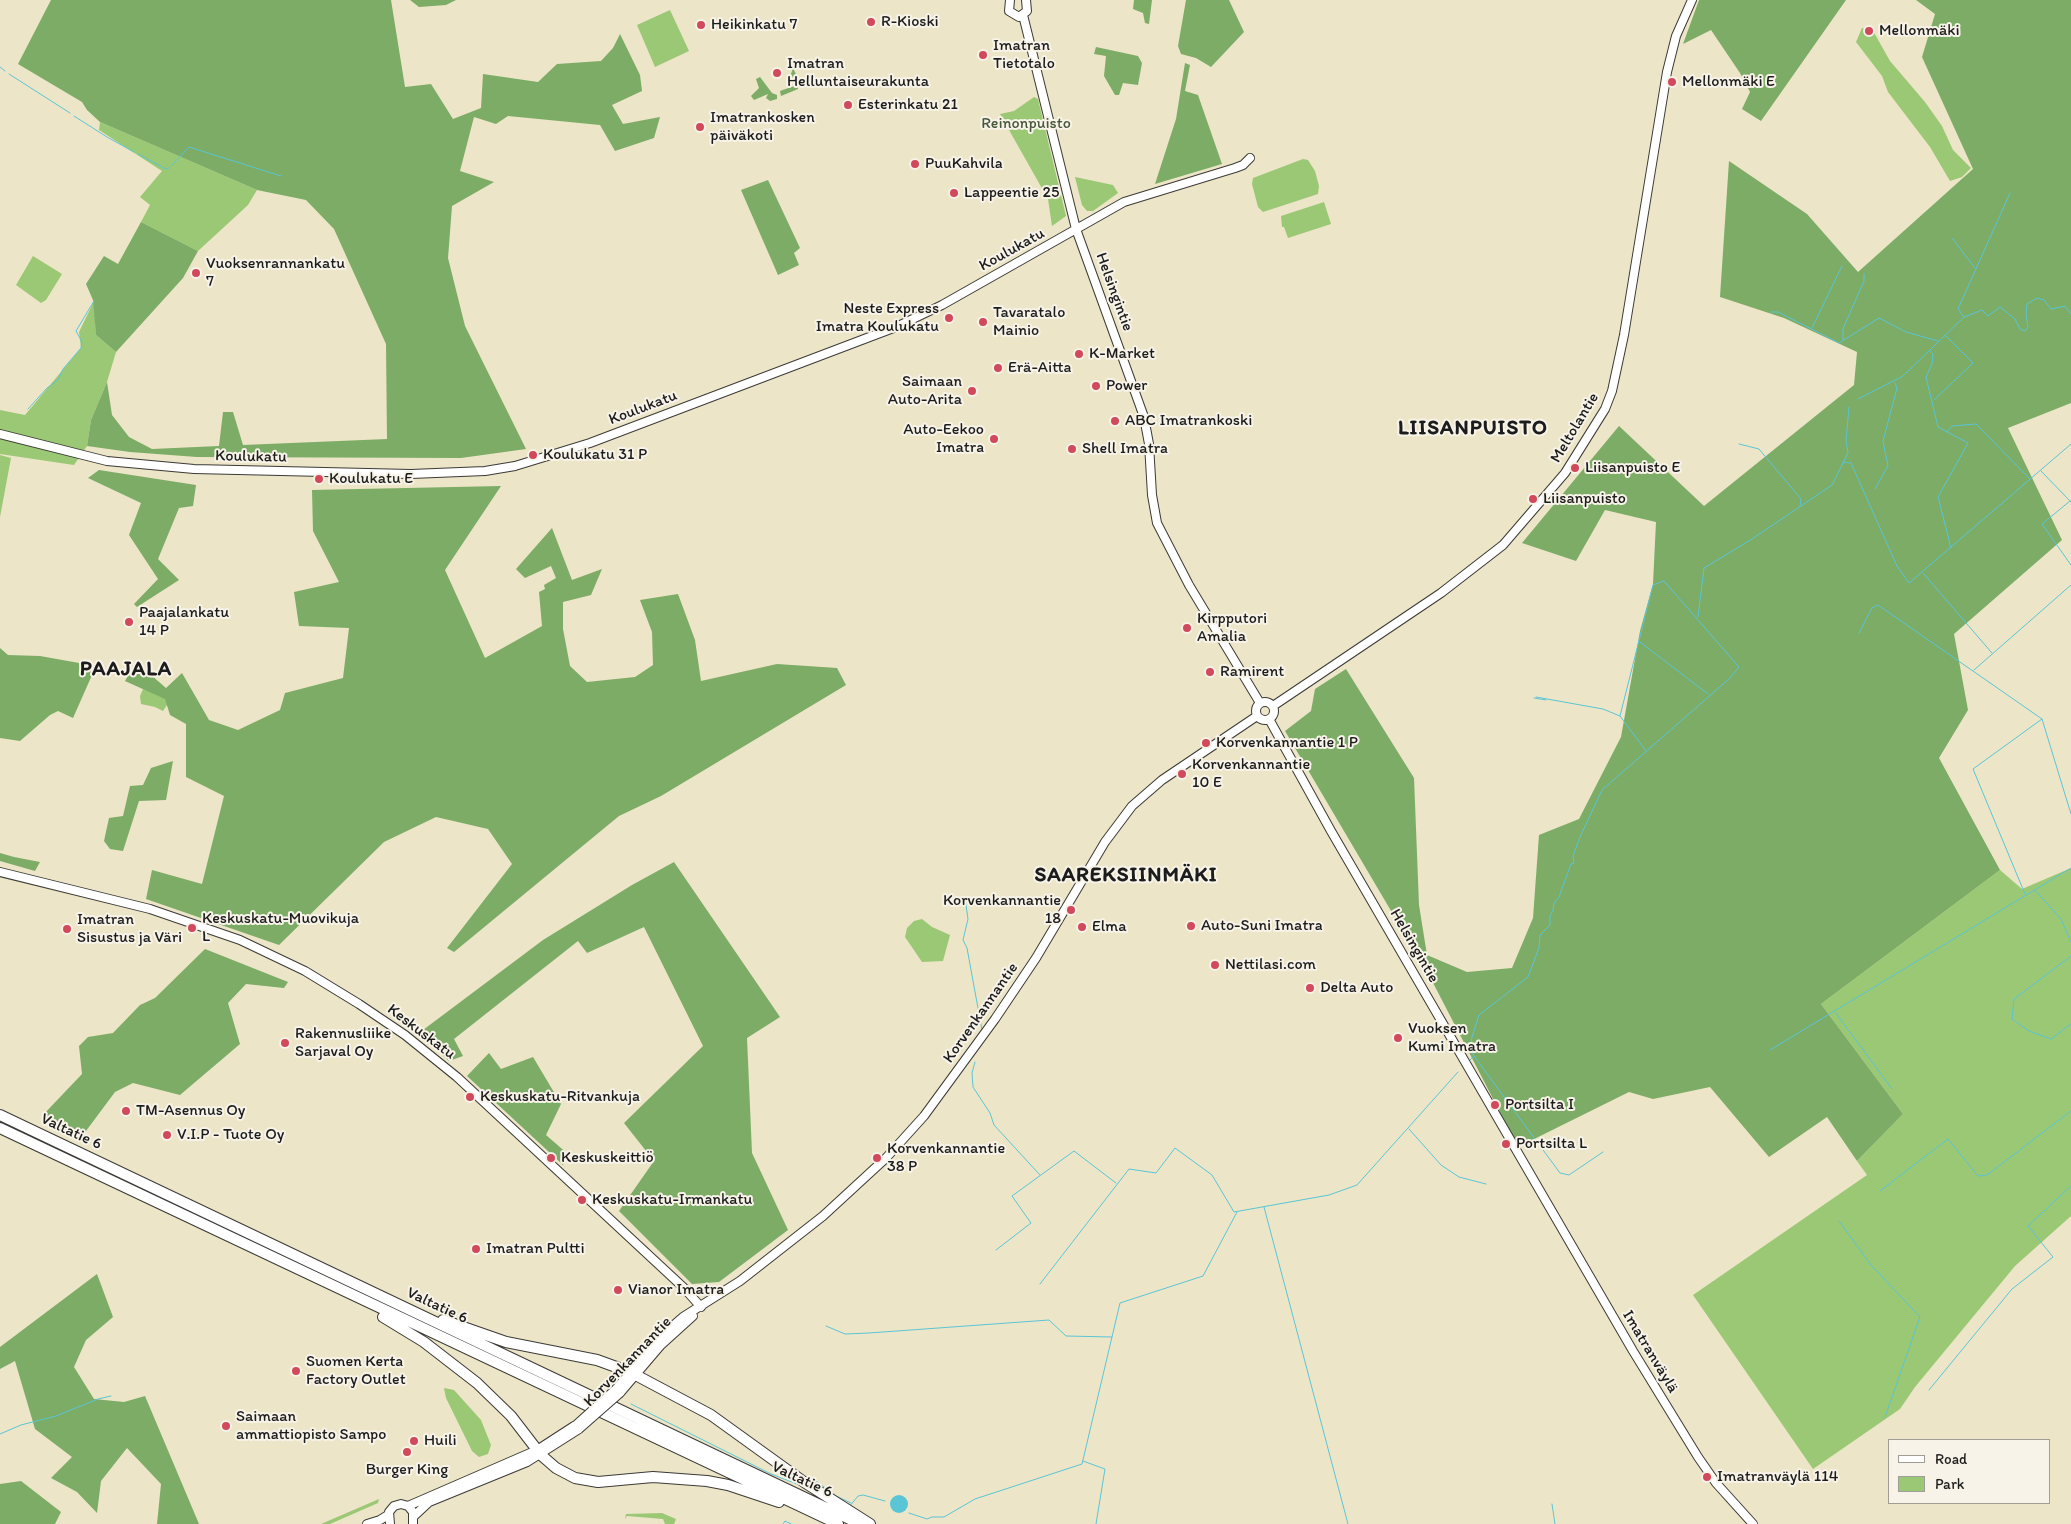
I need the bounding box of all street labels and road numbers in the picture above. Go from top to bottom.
street label: Koulukatu [976,224,1048,276]
street label: Helsingintie [1091,250,1137,334]
street label: Koulukatu [606,386,680,430]
street label: Meltolantie [1547,389,1603,467]
street label: Koulukatu [215,447,287,467]
street label: Helsingintie [1385,906,1443,986]
street label: Korvenkannantie [939,959,1023,1067]
street label: Keskuskatu [383,1000,459,1064]
street label: Valtatie 6 [37,1110,105,1154]
street label: Valtatie 6 [403,1284,471,1328]
street label: Imatranväylä [1618,1307,1682,1397]
street label: Korvenkannantie [580,1313,676,1411]
street label: Valtatie 6 [768,1458,836,1502]

